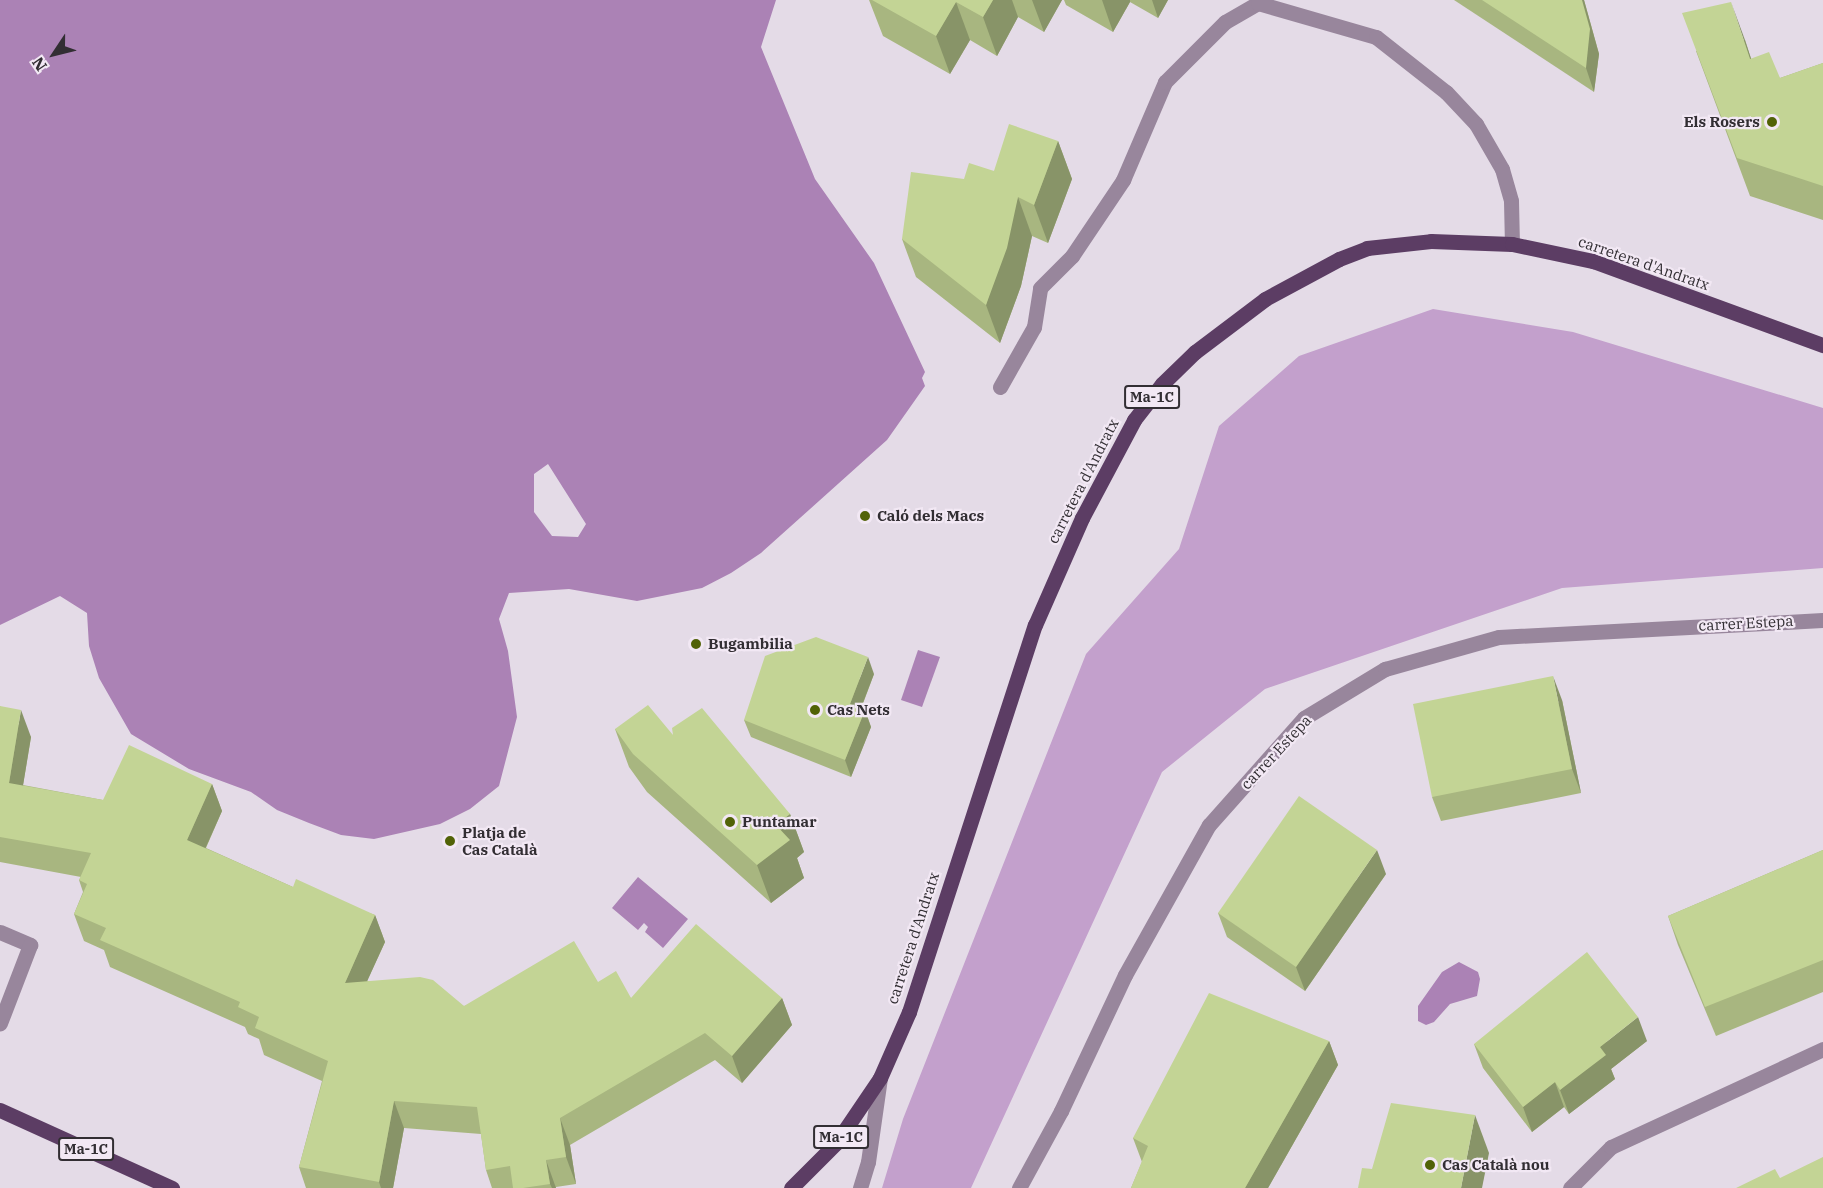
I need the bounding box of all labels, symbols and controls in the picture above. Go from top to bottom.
north arrow [24,24,84,84]
text: N [27,53,51,75]
place label: Els Rosers [1684,113,1760,131]
marker: Els Rosers [1765,115,1779,129]
street label: carretera d'Andratx [1576,232,1712,294]
road number: Ma-1C [1124,386,1180,408]
street label: carretera d'Andratx [1044,416,1122,546]
place label: Caló dels Macs [877,507,984,525]
marker: Caló dels Macs [858,509,872,523]
street label: carrer Estepa [1698,612,1794,634]
place label: Bugambilia [708,635,793,653]
marker: Bugambilia [689,637,703,651]
place label: Cas Nets [827,701,890,719]
marker: Cas Nets [808,703,822,717]
street label: carrer Estepa [1237,711,1315,793]
place label: Puntamar [742,813,817,831]
marker: Puntamar [723,815,737,829]
place label: Platja de Cas Català [462,823,537,858]
marker: Platja de Cas Català [443,834,457,848]
street label: carretera d'Andratx [883,870,943,1006]
road number: Ma-1C [812,1126,870,1148]
road number: Ma-1C [58,1138,115,1160]
place label: Cas Català nou [1442,1156,1549,1174]
marker: Cas Català nou [1423,1158,1437,1172]

